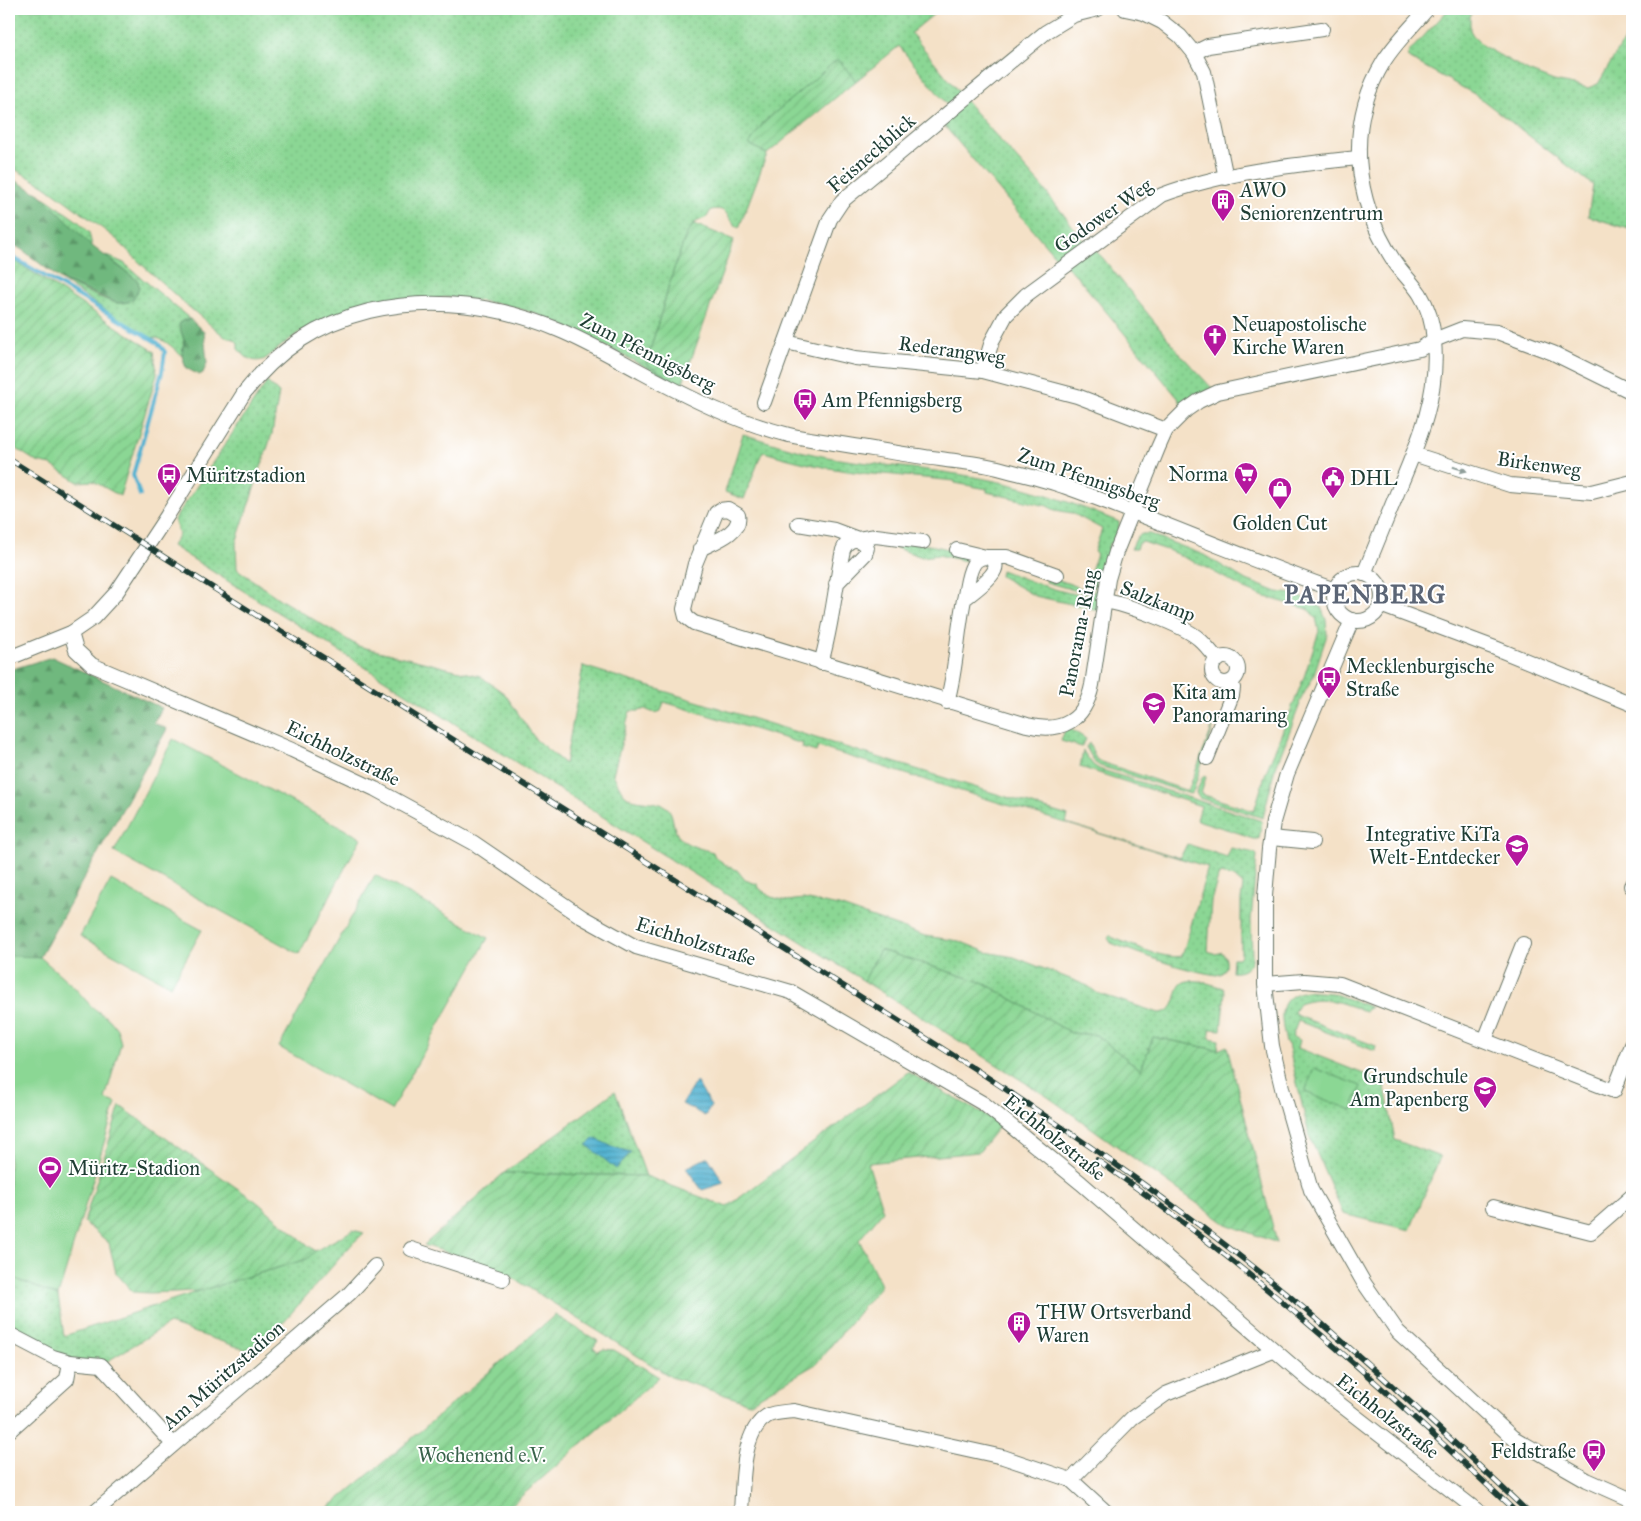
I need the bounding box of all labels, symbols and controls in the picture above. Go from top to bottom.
street label: Feisneckblick [822,108,920,198]
street label: Godower Weg [1049,172,1158,258]
place label: AWO Seniorenzentrum [1239,178,1383,225]
building icon: AWO Seniorenzentrum [1210,188,1236,222]
street label: Zum Pfennigsberg [576,307,720,398]
place label: Neuapostolische Kirche Waren [1232,312,1367,359]
church icon: Neuapostolische Kirche Waren [1202,323,1228,357]
street label: Rederangweg [897,331,1008,370]
bus stop icon: Am Pfennigsberg [792,387,818,421]
place label: Am Pfennigsberg [821,388,962,413]
street label: Zum Pfennigsberg [1014,442,1164,515]
street label: Birkenweg [1495,446,1583,483]
supermarket icon: Norma [1233,461,1259,495]
bus stop icon: Müritzstadion [156,462,182,496]
place label: Norma [1168,462,1229,486]
place label: Müritzstadion [186,463,306,487]
public building icon: DHL [1320,465,1346,499]
one-way arrow [1453,465,1468,473]
place label: DHL [1350,466,1398,490]
shop icon: Golden Cut [1267,476,1293,510]
place label: Golden Cut [1233,511,1327,535]
street label: Panorama-Ring [1054,566,1103,699]
street label: Salzkamp [1117,575,1199,627]
district label: PAPENBERG [1284,579,1446,610]
place label: Mecklenburgische Straße [1346,654,1495,701]
bus stop icon: Mecklenburgische Straße [1316,665,1342,699]
place label: Kita am Panoramaring [1172,680,1288,728]
school or university icon: Kita am Panoramaring [1141,691,1167,725]
street label: Eichholzstraße [282,715,404,791]
place label: Integrative KiTa Welt-Entdecker [1366,822,1501,869]
school or university icon: Integrative KiTa Welt-Entdecker [1504,833,1530,867]
street label: Eichholzstraße [633,911,759,971]
place label: Grundschule Am Papenberg [1349,1064,1469,1112]
school or university icon: Grundschule Am Papenberg [1472,1075,1498,1109]
street label: Eichholzstraße [999,1089,1111,1185]
sports icon: Müritz-Stadion [37,1155,63,1189]
place label: Müritz-Stadion [68,1156,200,1180]
place label: THW Ortsverband Waren [1036,1300,1192,1347]
building icon: THW Ortsverband Waren [1006,1310,1032,1344]
street label: Am Müritzstadion [156,1315,289,1435]
street label: Eichholzstraße [1332,1368,1444,1464]
bus stop icon: Feldstraße [1581,1438,1607,1472]
place label: Feldstraße [1491,1439,1576,1463]
park label: Wochenend e.V. [418,1443,546,1467]

